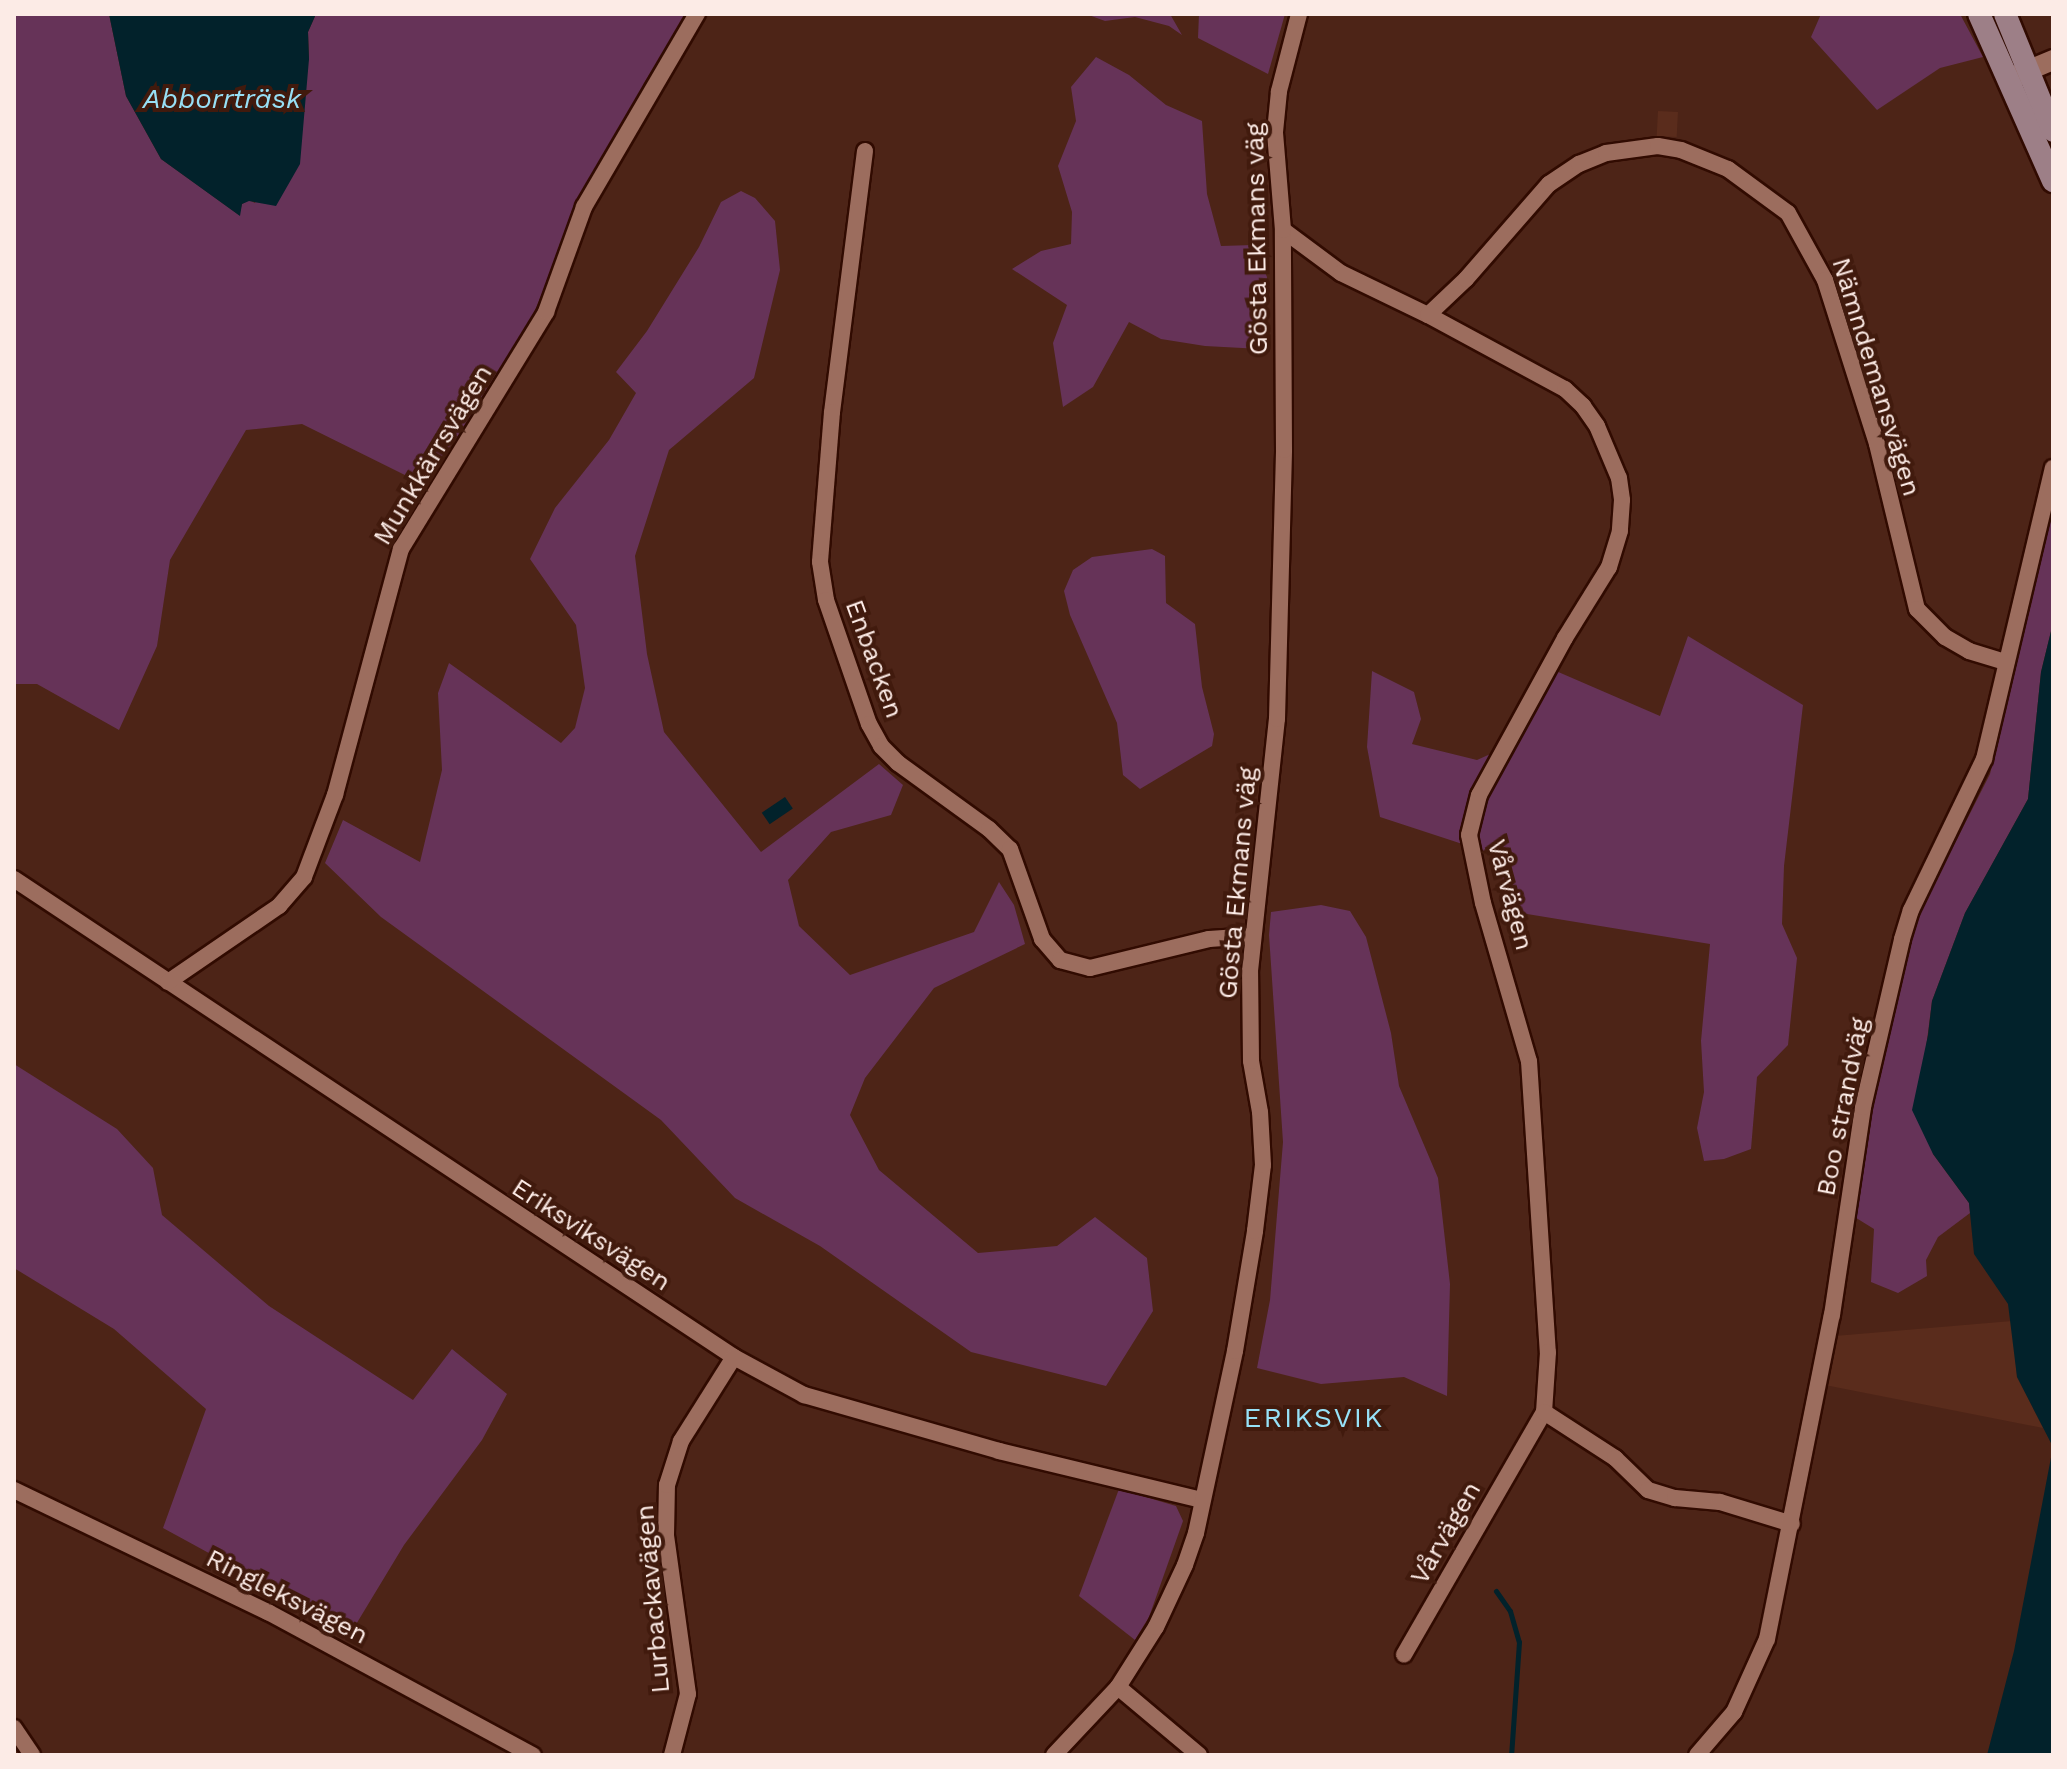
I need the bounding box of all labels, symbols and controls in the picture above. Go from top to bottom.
water label: Abborrträsk [143,82,301,116]
street label: Gösta Ekmans väg [1239,122,1275,356]
street label: Nämndemansvägen [1825,254,1927,500]
street label: Munkkärrsvägen [367,359,499,551]
street label: Enbacken [838,596,910,722]
street label: Gösta Ekmans väg [1212,765,1264,1001]
street label: Vårvägen [1480,836,1540,954]
street label: Boo strandväg [1810,1015,1876,1199]
street label: Eriksviksvägen [506,1172,676,1298]
district label: ERIKSVIK [1244,1401,1384,1435]
street label: Vårvägen [1404,1476,1488,1590]
street label: Lurbackavägen [629,1503,677,1695]
street label: Ringleksvägen [201,1543,373,1651]

